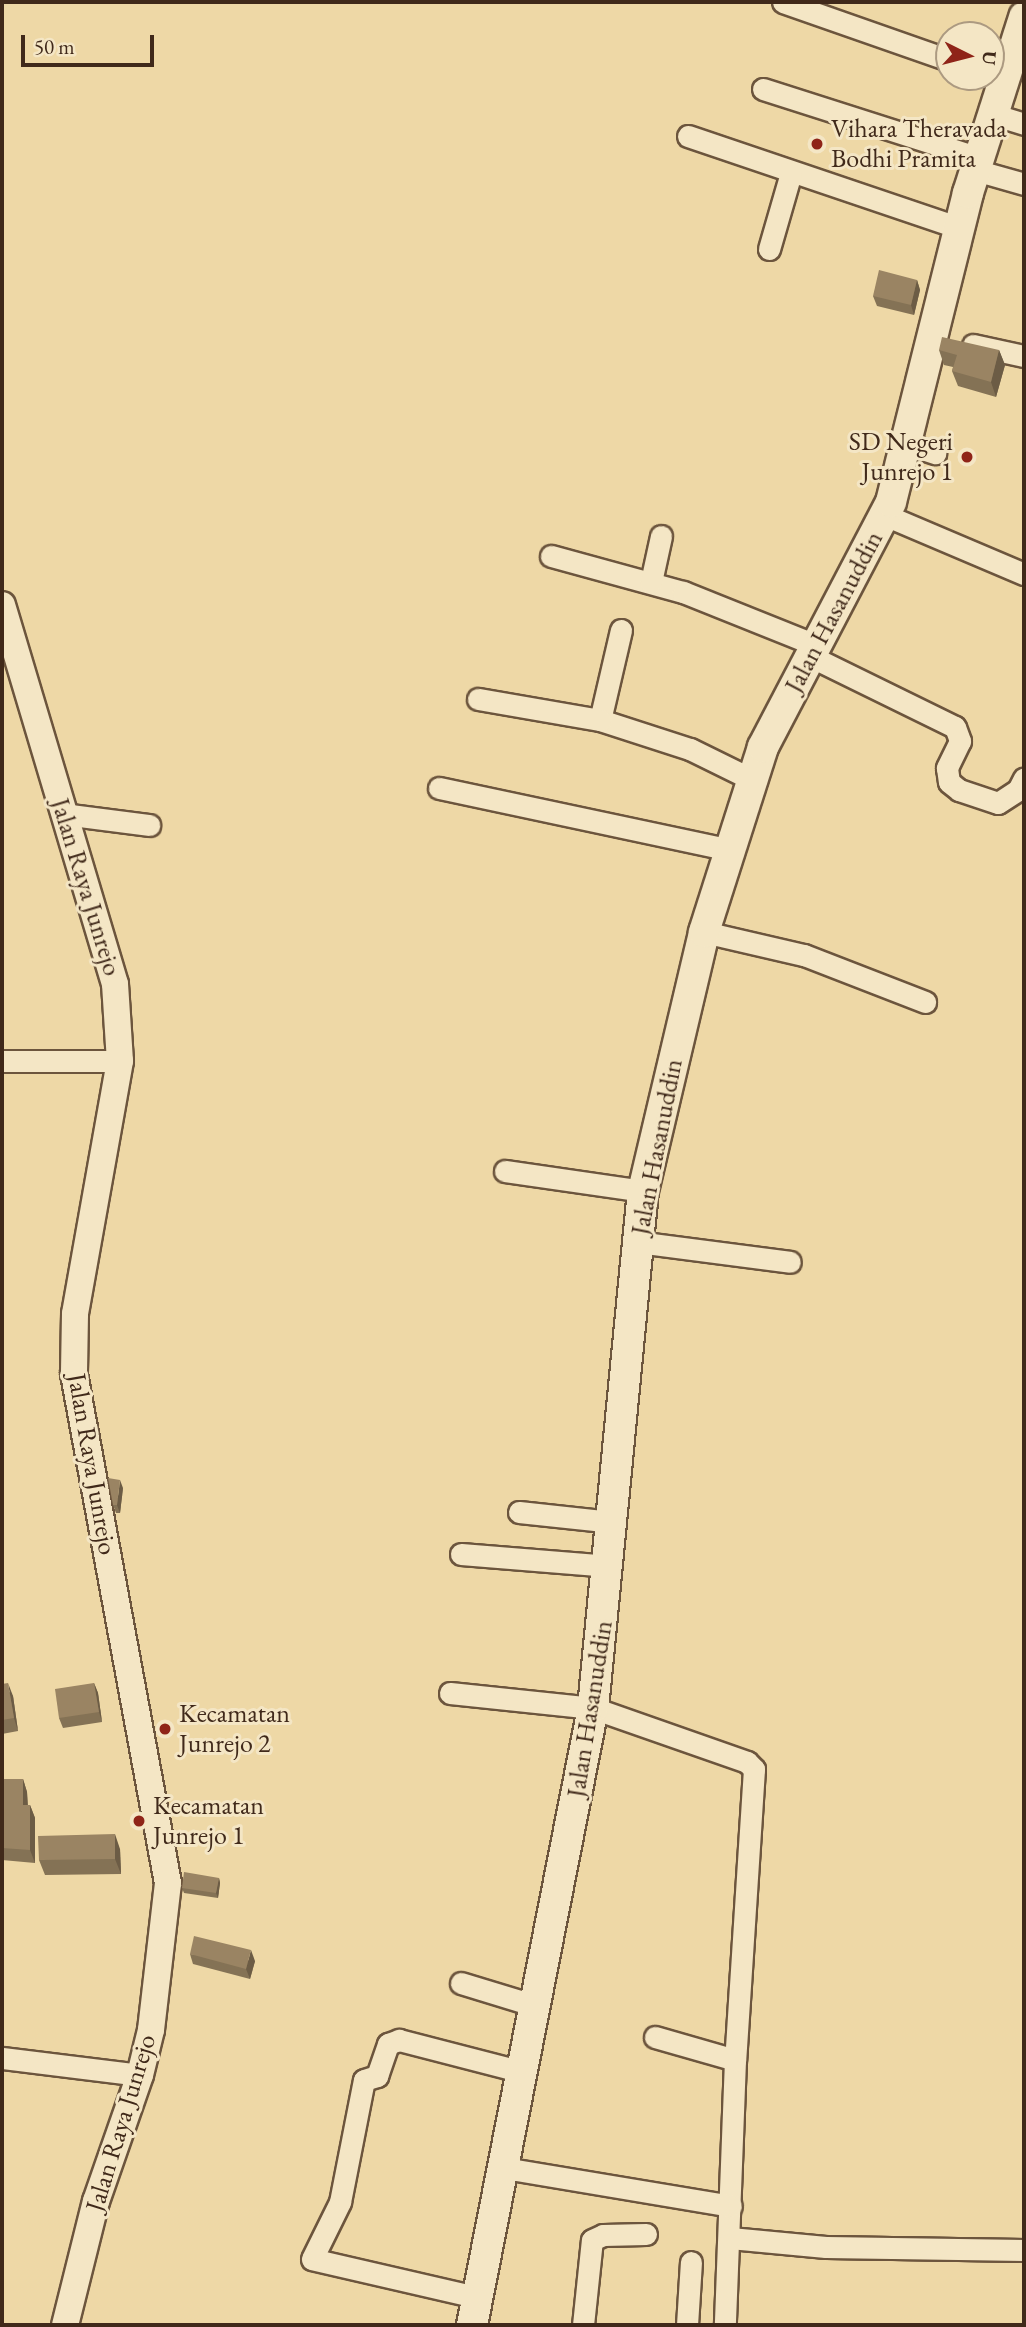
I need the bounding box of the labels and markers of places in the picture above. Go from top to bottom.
place label: Vihara Theravada Bodhi Pramita [831,113,1007,174]
marker: Vihara Theravada Bodhi Pramita [809,136,825,152]
place label: SD Negeri Junrejo 1 [849,426,953,488]
marker: SD Negeri Junrejo 1 [959,449,975,465]
place label: Kecamatan Junrejo 2 [179,1698,290,1760]
marker: Kecamatan Junrejo 2 [157,1721,173,1737]
place label: Kecamatan Junrejo 1 [153,1790,264,1852]
marker: Kecamatan Junrejo 1 [131,1813,147,1829]

